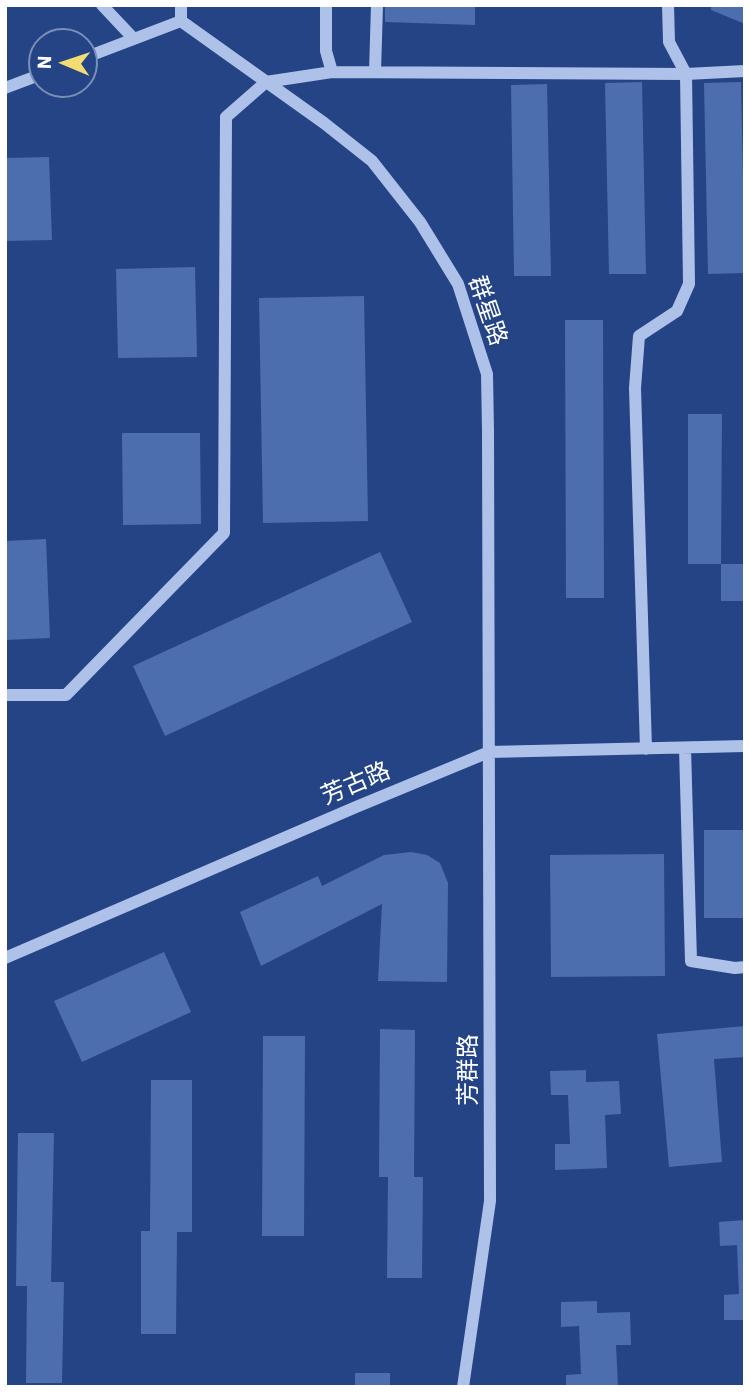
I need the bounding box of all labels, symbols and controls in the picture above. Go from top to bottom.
north arrow [28,28,98,98]
text: N [32,55,56,70]
street label: 群星路 [462,272,512,350]
street label: 芳古路 [317,757,395,811]
street label: 芳群路 [455,1034,483,1106]

